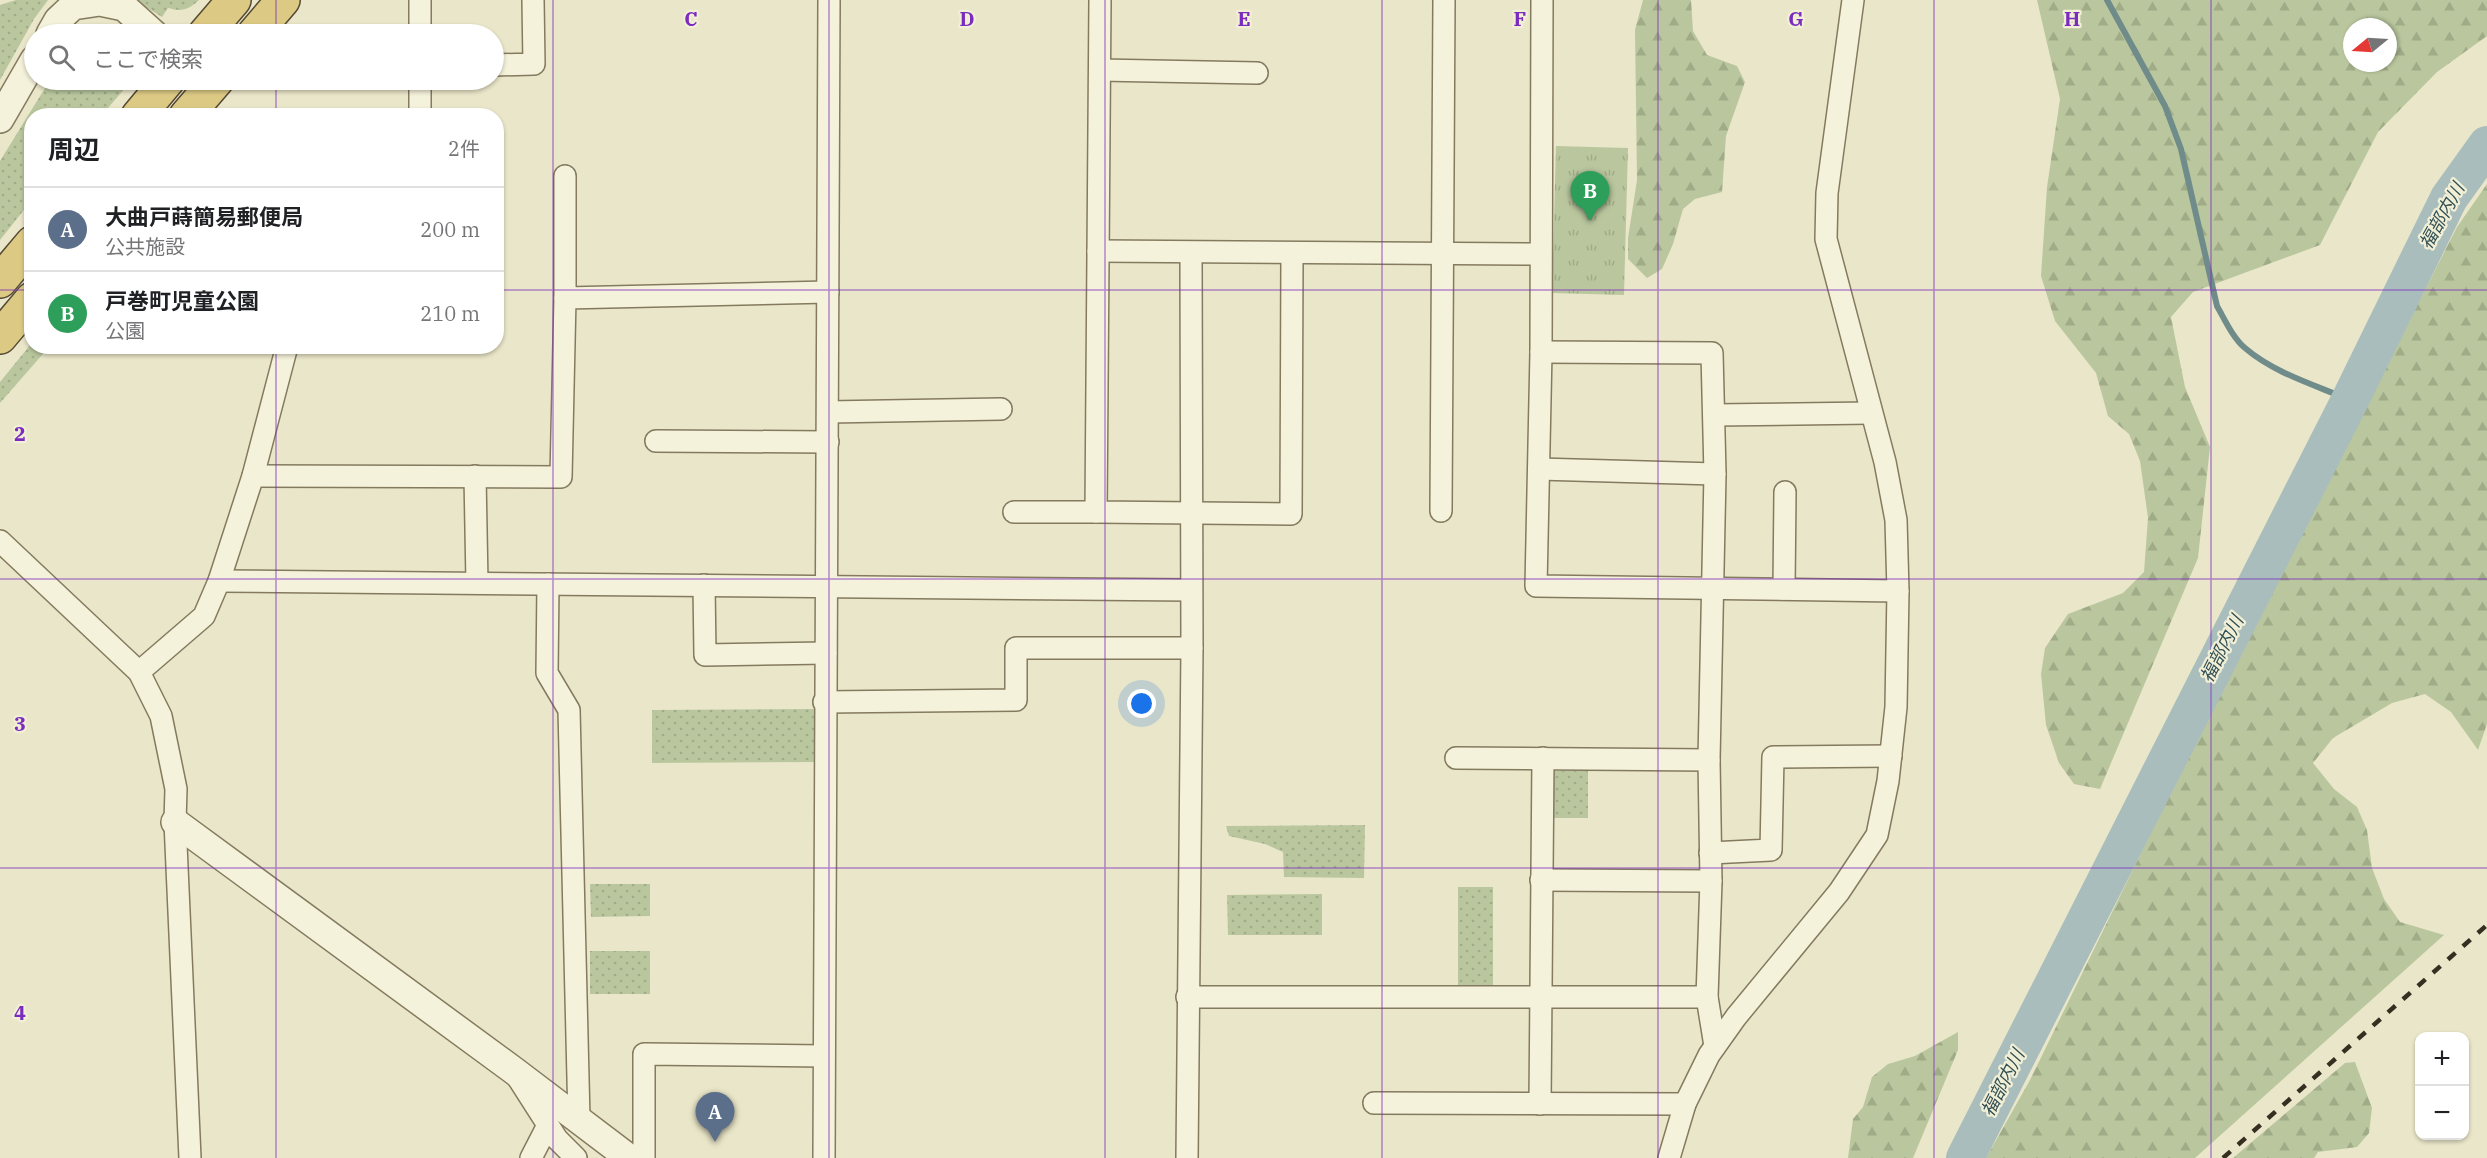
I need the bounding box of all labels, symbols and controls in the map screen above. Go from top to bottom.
text: C [684,5,698,32]
text: D [959,5,975,32]
text: E [1237,5,1251,32]
text: F [1514,5,1526,32]
text: G [1788,5,1804,32]
text: H [2064,5,2080,32]
north arrow [2343,18,2397,72]
search box [24,24,504,90]
icon: search [45,41,78,74]
text: ここで検索 [93,44,203,73]
text: 周辺 [48,132,100,166]
text: 2件 [448,135,480,162]
pin: B [1570,172,1610,221]
water label: 福部内川 [2414,177,2470,253]
text: 大曲戸蒔簡易郵便局 [105,202,303,231]
text: A [61,216,74,243]
text: 200 m [420,216,480,243]
text: 公共施設 [105,233,185,260]
text: 戸巻町児童公園 [105,286,259,315]
text: B [60,300,75,327]
text: 210 m [420,300,480,327]
text: 公園 [105,317,145,344]
text: 2 [14,420,26,447]
water label: 福部内川 [2195,610,2249,686]
your location [1127,689,1156,718]
text: 3 [14,710,26,737]
text: 4 [14,999,26,1026]
map controls [2415,1032,2469,1140]
button: + [2415,1032,2469,1086]
water label: 福部内川 [1976,1044,2030,1120]
button: − [2415,1086,2469,1140]
pin: A [696,1092,734,1142]

